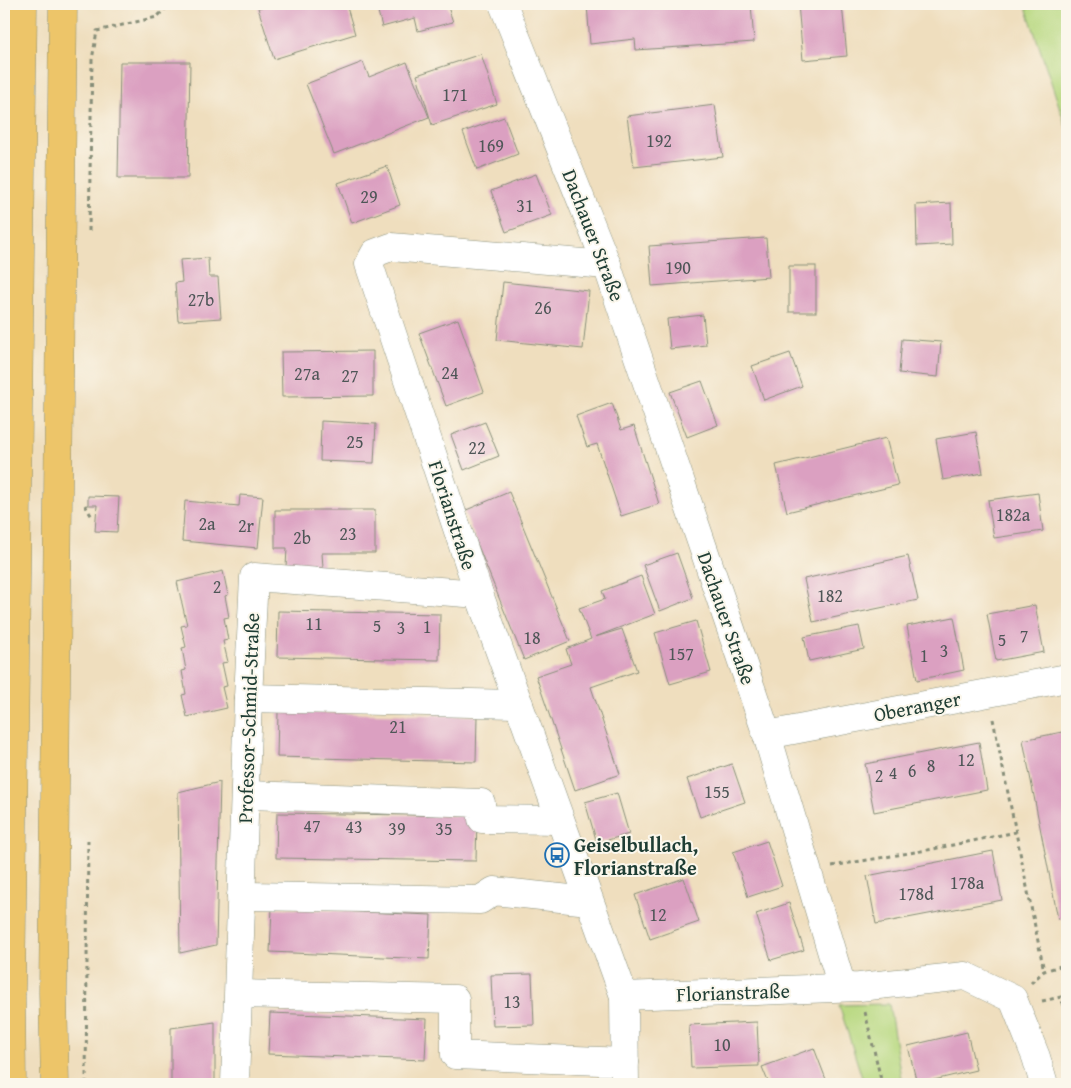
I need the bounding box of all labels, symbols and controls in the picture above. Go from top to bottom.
house number: 171 [442,81,468,108]
house number: 192 [646,127,672,154]
house number: 169 [478,132,504,159]
street label: Dachauer Straße [556,165,632,305]
house number: 29 [360,183,378,210]
house number: 31 [516,192,534,219]
house number: 190 [665,254,691,281]
house number: 27b [188,286,214,313]
house number: 26 [534,294,552,321]
house number: 24 [441,359,459,386]
house number: 27a [294,360,320,387]
house number: 27 [341,362,359,389]
house number: 25 [346,428,364,455]
house number: 22 [468,434,486,461]
street label: Florianstraße [422,456,484,574]
house number: 182a [996,501,1031,528]
house number: 2a [198,510,216,537]
house number: 2r [238,512,255,539]
house number: 23 [339,520,357,547]
house number: 2b [293,524,311,551]
street label: Dachauer Straße [691,547,763,689]
house number: 2 [213,573,221,600]
house number: 182 [817,582,843,609]
house number: 11 [305,610,323,637]
street label: Professor-Schmid-Straße [230,612,266,824]
house number: 5 [373,612,381,639]
house number: 1 [423,613,431,640]
house number: 3 [397,614,405,641]
house number: 7 [1020,622,1028,649]
house number: 18 [523,624,541,651]
house number: 5 [998,626,1006,653]
house number: 3 [940,637,948,664]
house number: 157 [668,640,694,667]
house number: 1 [920,642,928,669]
street label: Oberanger [871,683,963,729]
house number: 21 [389,713,407,740]
house number: 12 [957,746,975,773]
house number: 8 [927,752,935,779]
house number: 6 [908,757,916,784]
house number: 4 [889,759,897,786]
house number: 2 [875,762,883,789]
house number: 155 [704,778,730,805]
house number: 47 [303,812,321,839]
house number: 43 [345,813,363,840]
house number: 39 [388,815,406,842]
house number: 35 [435,815,453,842]
place label: Geiselbullach, Florianstraße [574,830,698,882]
bus stop icon: Geiselbullach, Florianstraße [544,842,570,868]
house number: 178a [950,869,985,896]
house number: 178d [898,880,934,907]
house number: 12 [649,901,667,928]
street label: Florianstraße [676,976,790,1008]
house number: 13 [503,988,521,1015]
house number: 10 [713,1031,731,1058]

